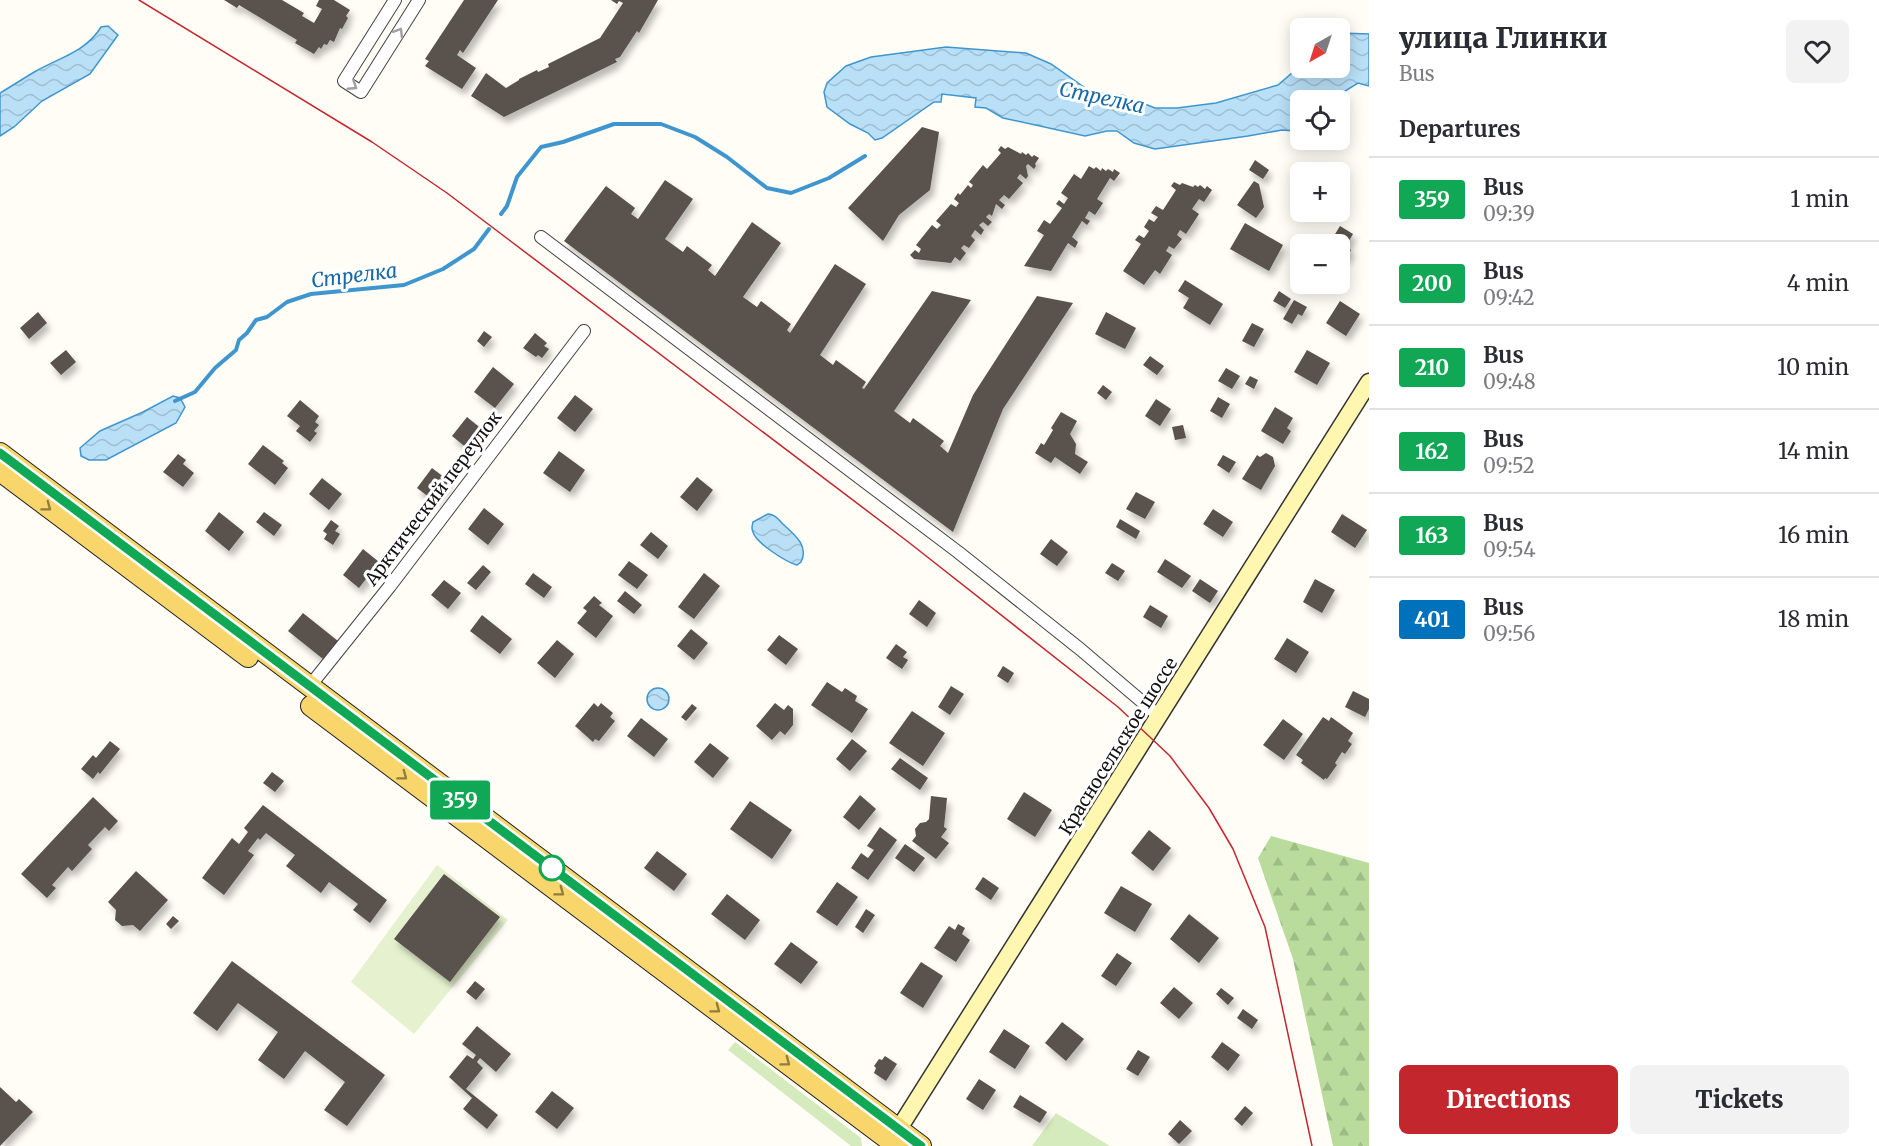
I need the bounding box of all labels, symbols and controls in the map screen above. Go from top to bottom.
north arrow [1290,18,1350,78]
map controls [1290,18,1350,294]
text: улица Глинки [1399,20,1608,56]
button: heart [1786,20,1849,83]
one-way arrow [391,28,403,38]
text: Bus [1399,61,1435,86]
water label: Стрелка [1057,76,1147,118]
one-way arrow [346,79,357,90]
button: locate [1290,90,1350,150]
text: Departures [1399,115,1521,143]
button: + [1290,162,1350,222]
text: Bus [1483,173,1524,201]
text: 1 min [1790,185,1849,213]
text: 359 [1414,186,1450,213]
text: 09:39 [1483,201,1535,226]
button: − [1290,234,1350,294]
water label: Стрелка [309,257,399,293]
text: Bus [1483,257,1524,285]
text: 4 min [1787,269,1849,297]
text: 200 [1412,270,1452,297]
text: 09:42 [1483,285,1535,310]
text: Bus [1483,341,1524,369]
text: 10 min [1777,353,1849,381]
text: 210 [1415,354,1449,381]
text: 09:48 [1483,369,1536,394]
street label: Арктический переулок [359,406,507,591]
text: Bus [1483,425,1524,453]
text: 14 min [1778,437,1849,465]
text: 162 [1415,438,1449,465]
text: 09:52 [1483,453,1535,478]
one-way arrow [40,499,51,510]
text: Bus [1483,509,1524,537]
text: 16 min [1778,521,1849,549]
text: 163 [1416,522,1448,549]
text: 09:54 [1483,537,1536,562]
text: Bus [1483,593,1524,621]
text: 18 min [1778,605,1849,633]
text: 401 [1414,606,1450,633]
text: 09:56 [1483,621,1535,646]
street label: Красносельское шоссе [1054,653,1182,839]
one-way arrow [397,768,408,779]
line badge: 359 [426,780,494,820]
text: 359 [442,787,478,814]
unlabelled marker [539,855,565,881]
one-way arrow [553,885,564,896]
one-way arrow [709,1002,720,1013]
one-way arrow [779,1055,790,1066]
button: Directions [1399,1065,1618,1134]
button: Tickets [1630,1065,1849,1134]

